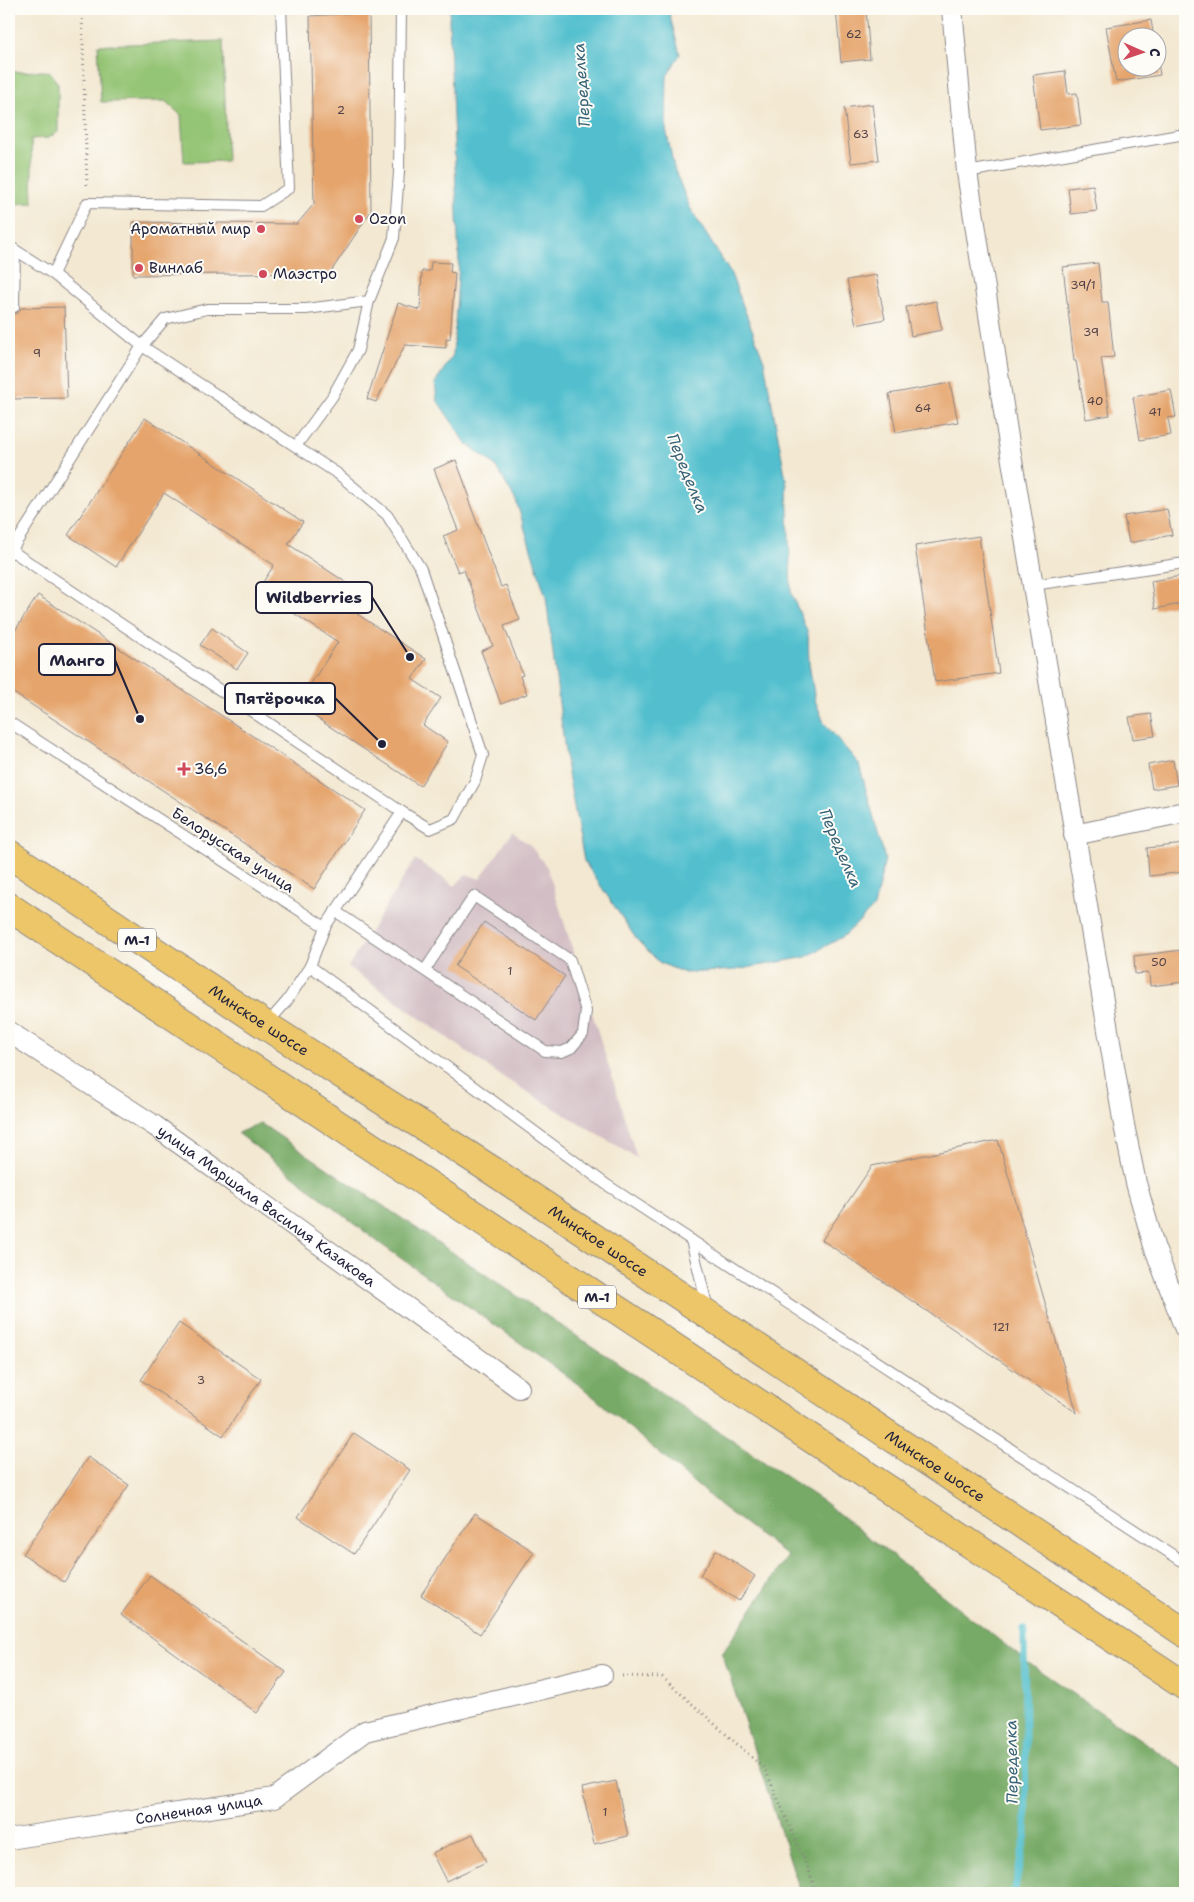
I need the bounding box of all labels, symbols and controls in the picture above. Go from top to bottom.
house number: 62 [846,26,862,42]
north arrow [1116,28,1166,78]
water label: Переделка [568,42,595,128]
text: С [1146,48,1164,57]
house number: 2 [337,102,345,118]
house number: 63 [853,126,869,142]
place label: Ozon [369,209,406,229]
marker: Ozon [353,213,365,225]
place label: Ароматный мир [130,219,251,239]
marker: Ароматный мир [255,223,267,235]
place label: Винлаб [149,258,203,278]
marker: Винлаб [133,262,145,274]
place label: Маэстро [273,264,337,284]
marker: Маэстро [257,268,269,280]
house number: 39/1 [1070,277,1096,293]
house number: 39 [1083,324,1099,340]
house number: 9 [33,345,41,361]
house number: 40 [1087,393,1103,409]
house number: 64 [915,400,931,416]
house number: 41 [1149,404,1161,420]
water label: Переделка [662,430,713,516]
callout: Wildberries [256,582,372,613]
text: Wildberries [266,587,362,608]
callout: Манго [39,644,115,675]
text: Манго [49,650,105,671]
callout: Пятёрочка [225,683,335,714]
text: Пятёрочка [235,688,325,709]
place label: 36,6 [194,759,227,779]
marker: 36,6 [178,763,190,775]
street label: Белорусская улица [168,803,299,898]
water label: Переделка [814,805,867,891]
road number: М-1 [118,928,156,952]
house number: 50 [1151,954,1167,970]
house number: 1 [507,963,513,979]
street label: Минское шоссе [205,980,313,1061]
street label: улица Маршала Василия Казакова [153,1121,380,1292]
street label: Минское шоссе [544,1201,652,1282]
road number: М-1 [578,1285,616,1308]
house number: 121 [992,1319,1010,1335]
house number: 3 [197,1372,205,1388]
street label: Минское шоссе [881,1425,989,1507]
water label: Переделка [1000,1720,1023,1804]
street label: Солнечная улица [134,1790,264,1829]
house number: 1 [602,1804,608,1820]

